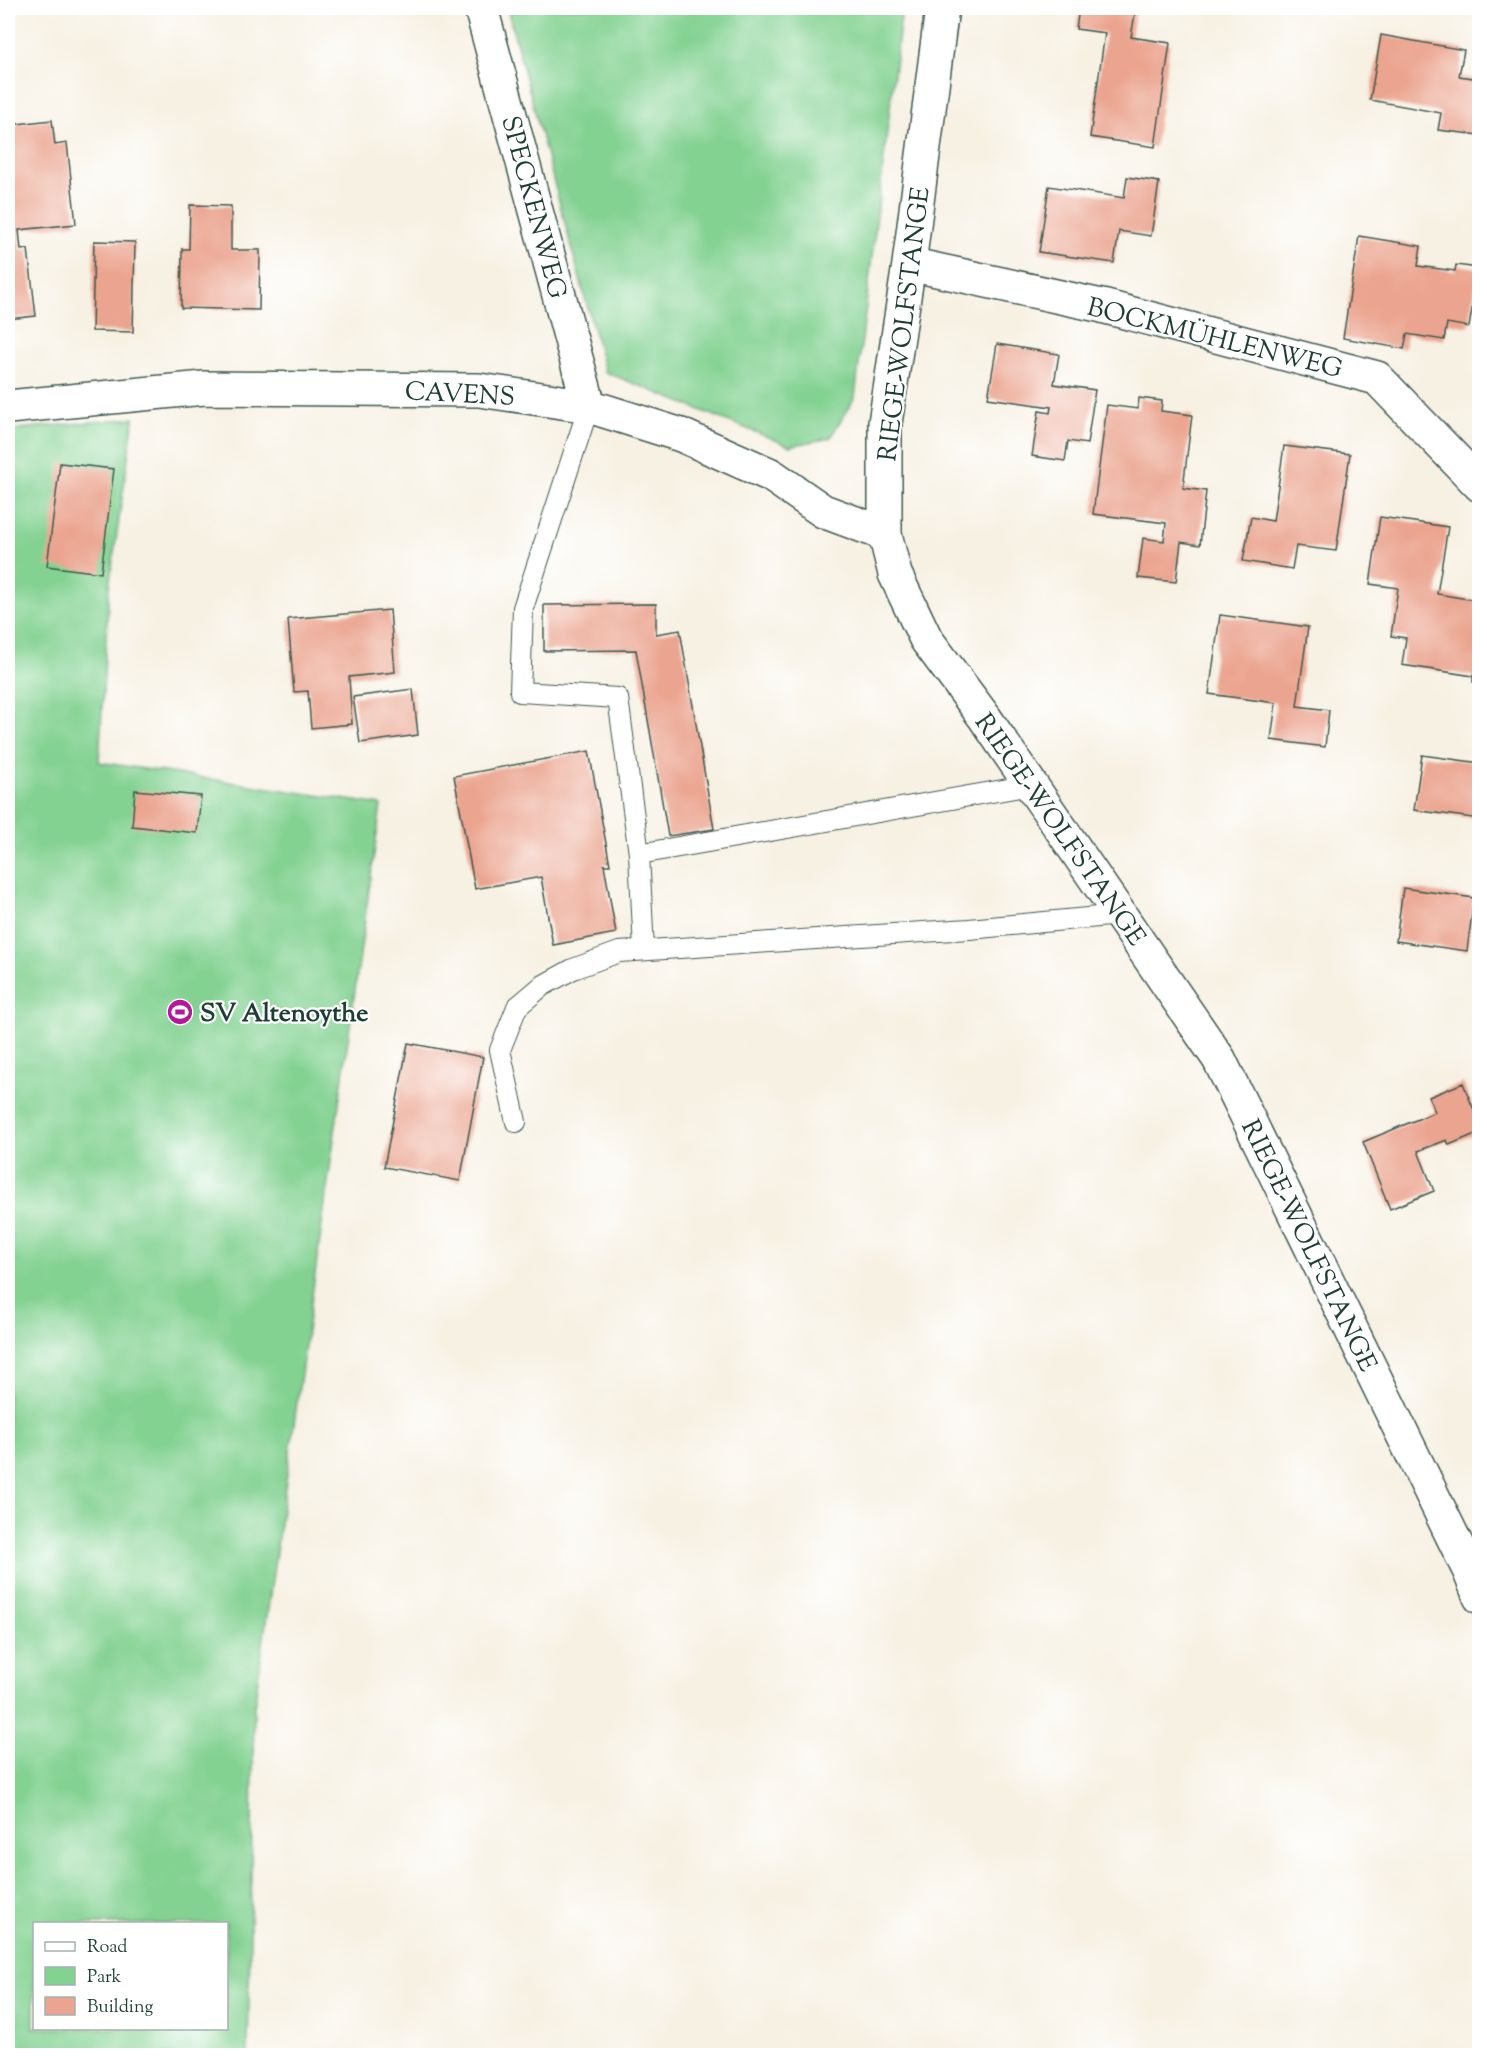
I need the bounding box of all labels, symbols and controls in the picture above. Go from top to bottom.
street label: SPECKENWEG [490,112,575,303]
street label: RIEGE-WOLFSTANGE [870,185,941,464]
street label: BOCKMÜHLENWEG [1083,290,1346,389]
street label: CAVENS [404,374,516,417]
street label: RIEGE-WOLFSTANGE [965,707,1154,955]
place label: SV Altenoythe [200,996,368,1033]
sports icon: SV Altenoythe [165,997,195,1027]
street label: RIEGE-WOLFSTANGE [1231,1114,1385,1379]
legend [33,1922,228,2030]
text: Road [87,1935,127,1961]
text: Park [87,1965,122,1991]
text: Building [87,1995,153,2021]

